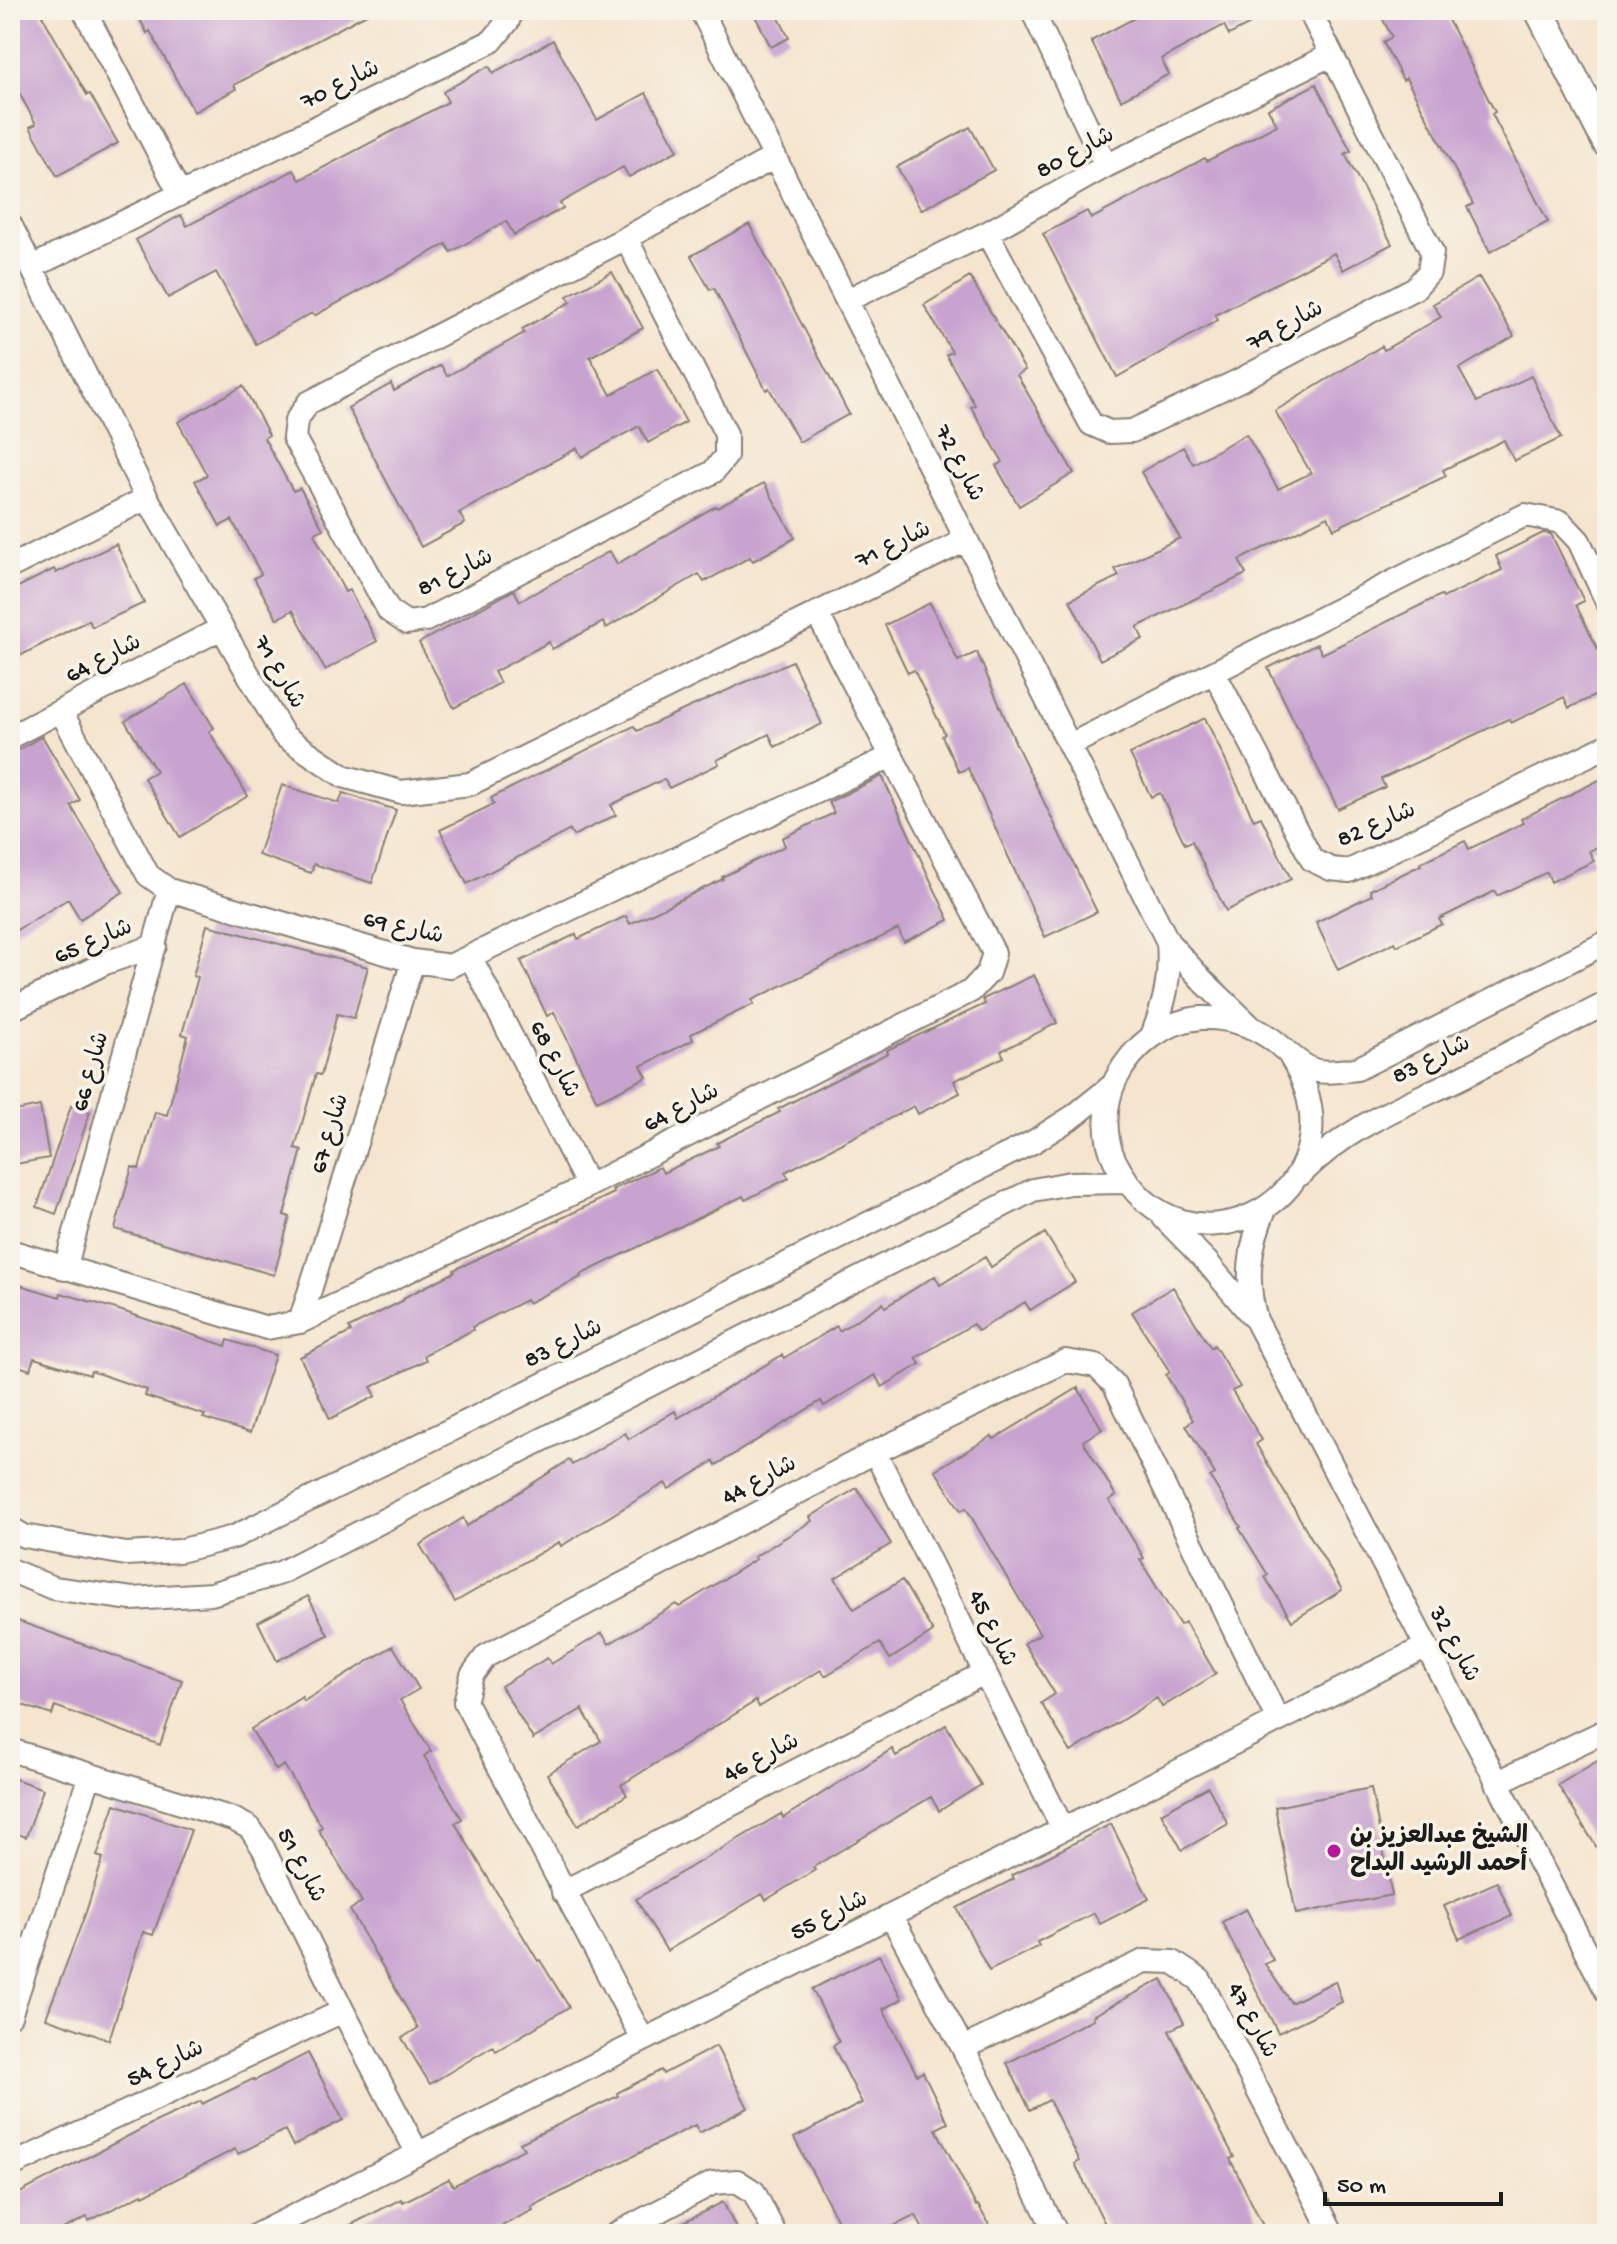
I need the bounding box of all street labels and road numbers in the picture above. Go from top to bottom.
street label: شارع 70 [296,55,385,118]
street label: شارع 80 [1032,121,1120,187]
street label: شارع 79 [1242,295,1329,360]
street label: شارع 72 [926,420,990,507]
street label: شارع 71 [851,515,936,577]
street label: شارع 81 [413,543,499,605]
street label: شارع 64 [61,629,147,691]
street label: شارع 71 [245,630,311,715]
street label: شارع 82 [1333,797,1421,855]
street label: شارع 69 [360,906,446,952]
street label: شارع 65 [50,914,138,972]
street label: شارع 68 [521,1016,585,1104]
street label: شارع 66 [67,1029,117,1115]
street label: شارع 83 [1388,1030,1476,1092]
street label: شارع 64 [639,1078,725,1140]
street label: شارع 67 [305,1090,357,1178]
street label: شارع 83 [520,1314,608,1376]
street label: شارع 44 [718,1450,802,1514]
street label: شارع 45 [960,1586,1022,1672]
street label: شارع 32 [1421,1601,1485,1688]
street label: شارع 46 [719,1728,805,1790]
street label: شارع 51 [269,1824,331,1908]
street label: شارع 55 [786,1885,874,1949]
street label: شارع 47 [1219,1978,1283,2064]
street label: شارع 54 [123,2035,209,2095]

